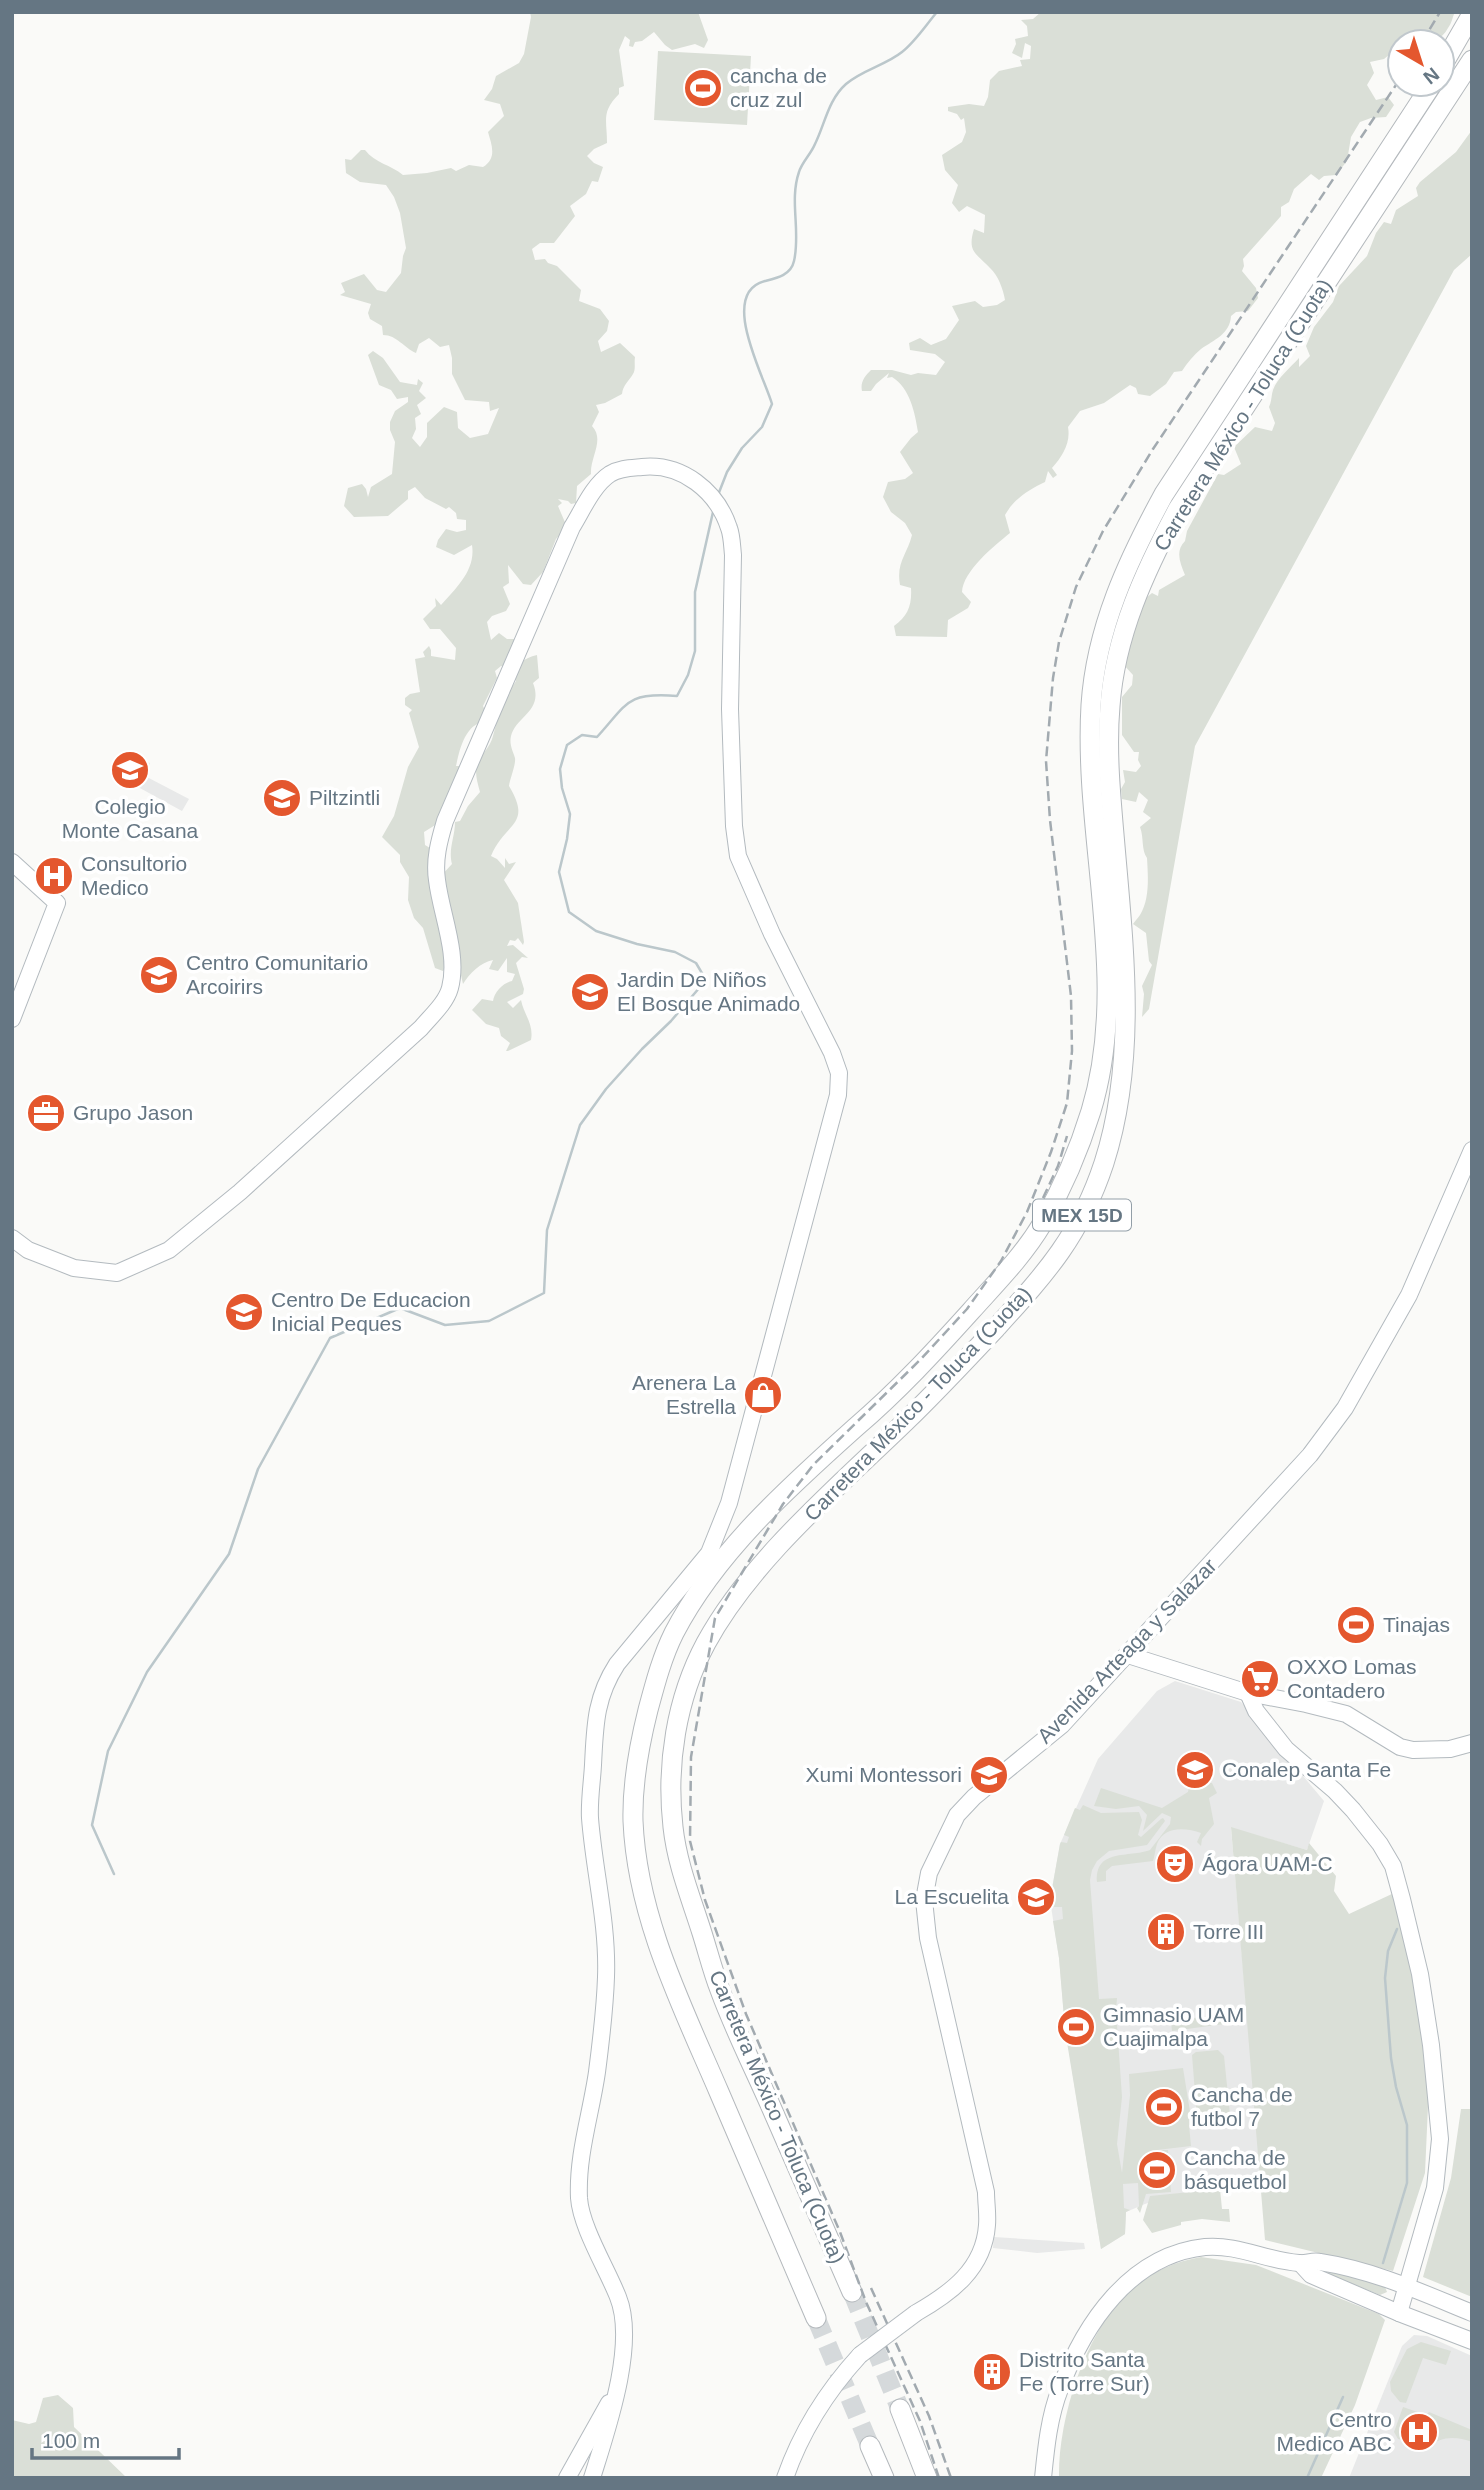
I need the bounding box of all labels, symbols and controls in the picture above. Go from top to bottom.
north arrow [1386,28,1456,98]
text: N [1419,63,1443,88]
place label: cancha de cruz zul [730,64,827,111]
sports icon: cancha de cruz zul [682,67,724,109]
street label: Carretera México - Toluca (Cuota) [1149,275,1336,555]
school or university icon: Colegio Monte Casana [109,749,151,791]
school or university icon: Piltzintli [261,777,303,819]
place label: Piltzintli [309,786,380,809]
place label: Colegio Monte Casana [62,795,199,842]
place label: Consultorio Medico [81,852,187,899]
hospital icon: Consultorio Medico [33,855,75,897]
place label: Centro Comunitario Arcoirirs [186,951,368,998]
school or university icon: Centro Comunitario Arcoirirs [138,954,180,996]
place label: Jardin De Niños El Bosque Animado [617,968,800,1015]
school or university icon: Jardin De Niños El Bosque Animado [569,971,611,1013]
office icon: Grupo Jason [25,1092,67,1134]
place label: Grupo Jason [73,1101,193,1124]
road number: MEX 15D [1033,1200,1131,1231]
street label: Carretera México - Toluca (Cuota) [800,1282,1036,1525]
place label: Centro De Educacion Inicial Peques [271,1288,471,1335]
school or university icon: Centro De Educacion Inicial Peques [223,1291,265,1333]
place label: Arenera La Estrella [632,1371,736,1418]
shop icon: Arenera La Estrella [742,1374,784,1416]
street label: Avenida Arteaga y Salazar [1033,1554,1221,1748]
sports icon: Tinajas [1335,1604,1377,1646]
place label: Tinajas [1383,1613,1450,1636]
place label: OXXO Lomas Contadero [1287,1655,1417,1702]
supermarket icon: OXXO Lomas Contadero [1239,1658,1281,1700]
school or university icon: Conalep Santa Fe [1174,1749,1216,1791]
school or university icon: Xumi Montessori [968,1754,1010,1796]
place label: Conalep Santa Fe [1222,1758,1391,1781]
place label: Xumi Montessori [806,1763,962,1786]
theatre icon: Ágora UAM-C [1154,1843,1196,1885]
place label: Ágora UAM-C [1202,1852,1333,1875]
school or university icon: La Escuelita [1015,1876,1057,1918]
place label: La Escuelita [895,1885,1009,1908]
building icon: Torre III [1145,1911,1187,1953]
place label: Torre III [1193,1920,1264,1943]
street label: Carretera México - Toluca (Cuota) [705,1967,850,2267]
place label: Gimnasio UAM Cuajimalpa [1103,2003,1244,2050]
sports icon: Gimnasio UAM Cuajimalpa [1055,2006,1097,2048]
place label: Cancha de futbol 7 [1191,2083,1293,2130]
sports icon: Cancha de futbol 7 [1143,2086,1185,2128]
place label: Cancha de básquetbol [1184,2146,1287,2193]
sports icon: Cancha de básquetbol [1136,2149,1178,2191]
place label: Distrito Santa Fe (Torre Sur) [1019,2348,1150,2395]
building icon: Distrito Santa Fe (Torre Sur) [971,2351,1013,2393]
place label: Centro Medico ABC [1276,2408,1392,2455]
hospital icon: Centro Medico ABC [1398,2411,1440,2453]
scale bar [32,2416,178,2460]
text: 100 m [42,2429,100,2452]

